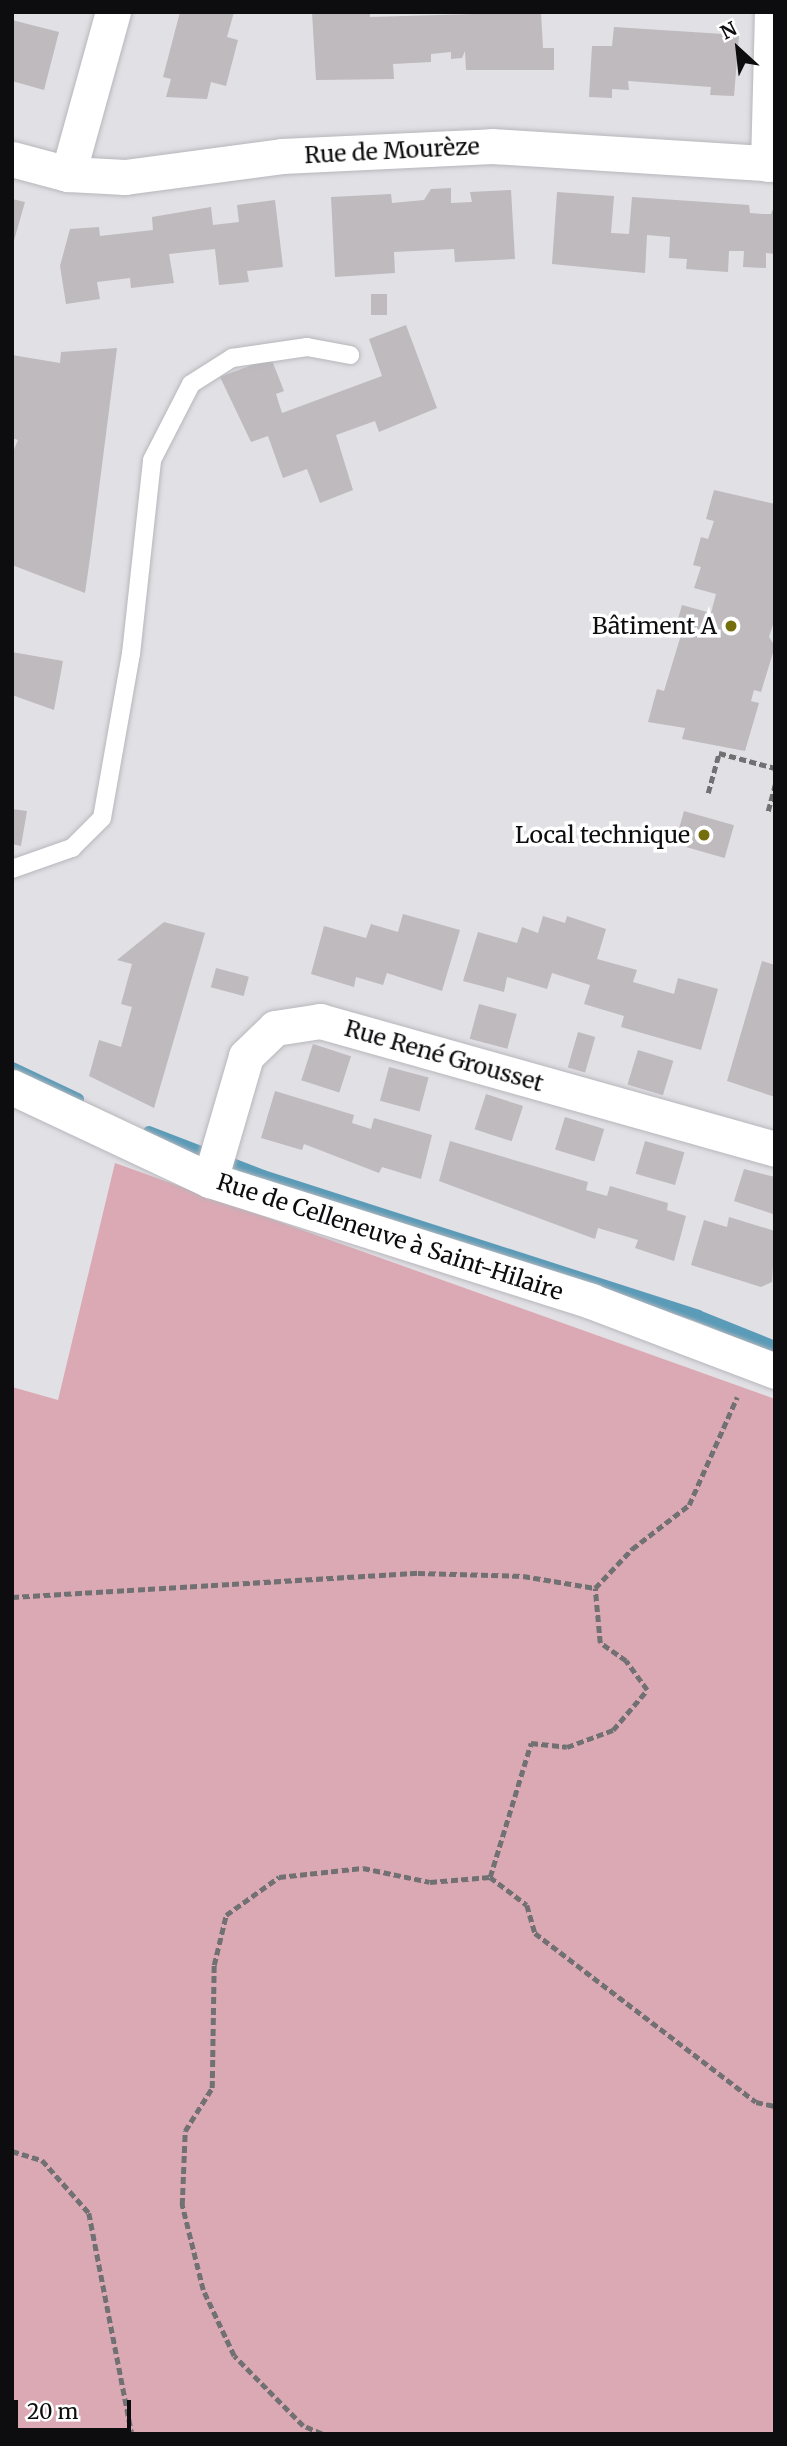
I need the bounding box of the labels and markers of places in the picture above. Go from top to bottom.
place label: Bâtiment A [592,612,717,640]
marker: Bâtiment A [723,618,739,634]
place label: Local technique [515,821,690,849]
marker: Local technique [696,827,712,843]

